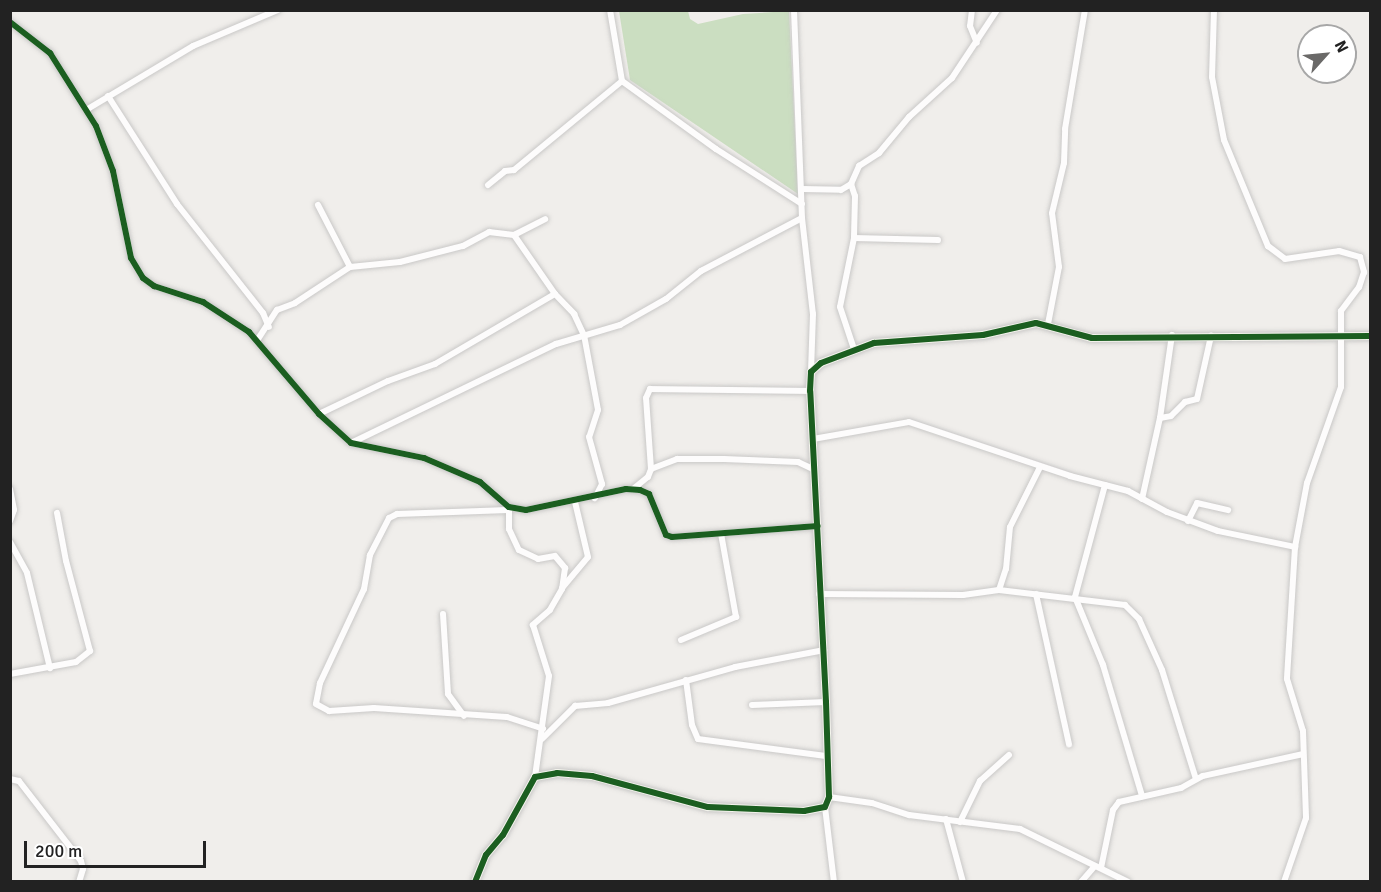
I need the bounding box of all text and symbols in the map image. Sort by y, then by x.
north arrow [1297,24,1357,84]
text: N [1330,37,1353,56]
scale bar [27,829,208,867]
text: 200 m [35,840,82,862]

